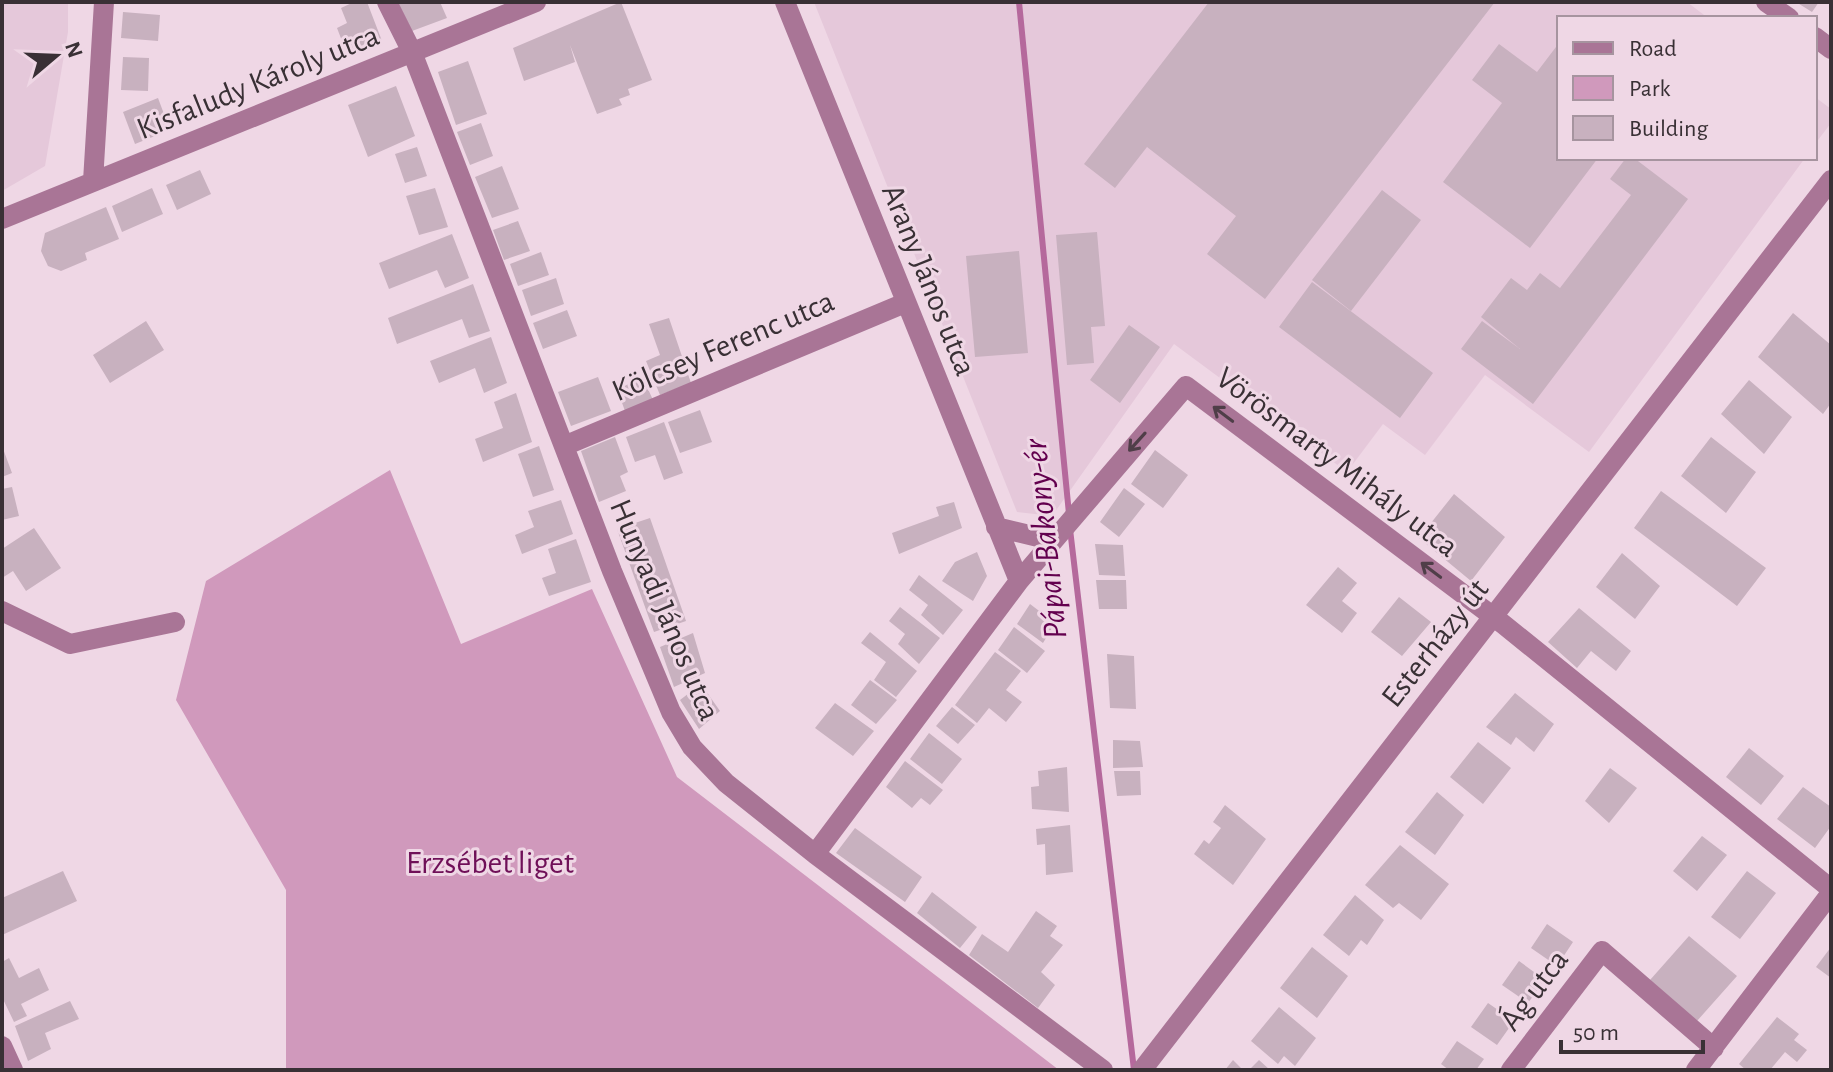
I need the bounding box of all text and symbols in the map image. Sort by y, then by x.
north arrow [16,16,96,96]
legend [1557,16,1817,160]
street label: Kisfaludy Károly utca [132,19,384,145]
text: Road [1629,37,1677,61]
text: N [61,39,87,61]
text: Park [1629,77,1670,101]
text: Building [1629,117,1708,141]
street label: Arany János utca [876,180,982,380]
street label: Kölcsey Ferenc utca [607,285,839,407]
street label: Vörösmarty Mihály utca [1210,361,1464,563]
one-way arrow [1213,405,1234,422]
one-way arrow [1128,431,1146,451]
water label: Pápai-Bakony-ér [1018,436,1073,641]
street label: Hunyadi János utca [604,495,726,725]
one-way arrow [1421,561,1442,578]
street label: Esterházy út [1376,573,1494,713]
park label: Erzsébet liget [406,847,574,879]
street label: Ág utca [1491,942,1575,1036]
scale bar [1561,1004,1703,1054]
text: 50 m [1573,1021,1619,1045]

